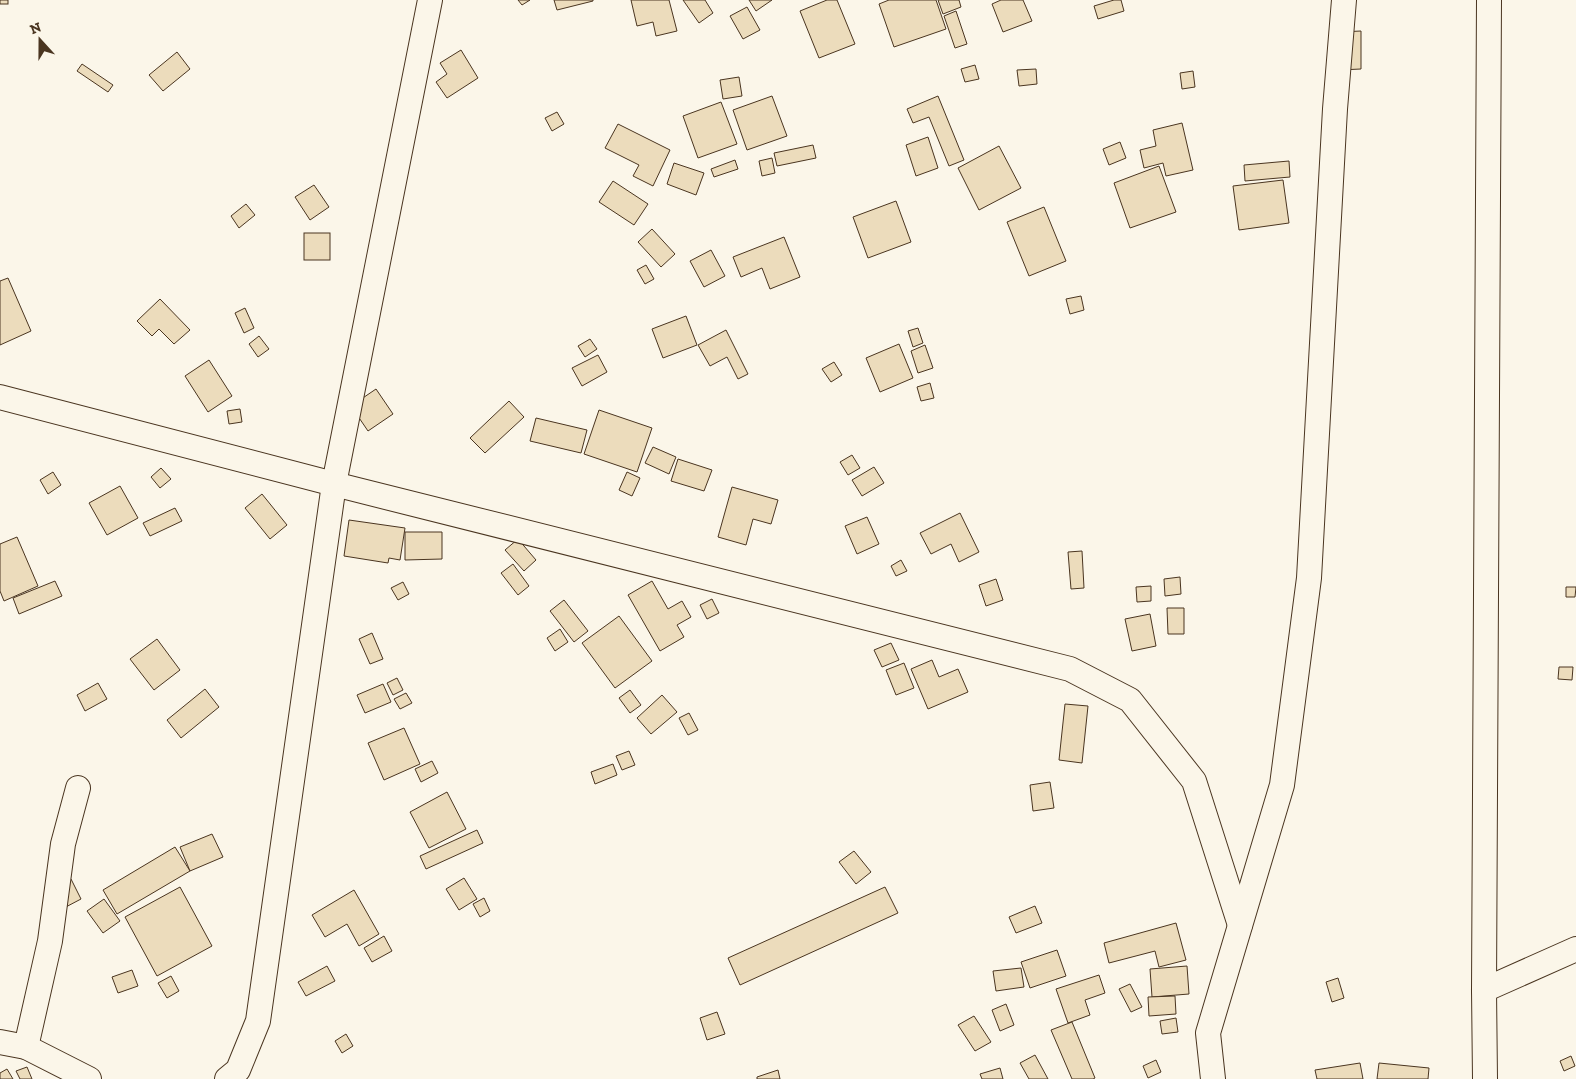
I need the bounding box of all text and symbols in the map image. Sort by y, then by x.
north arrow [15,15,65,65]
text: N [28,18,44,38]

